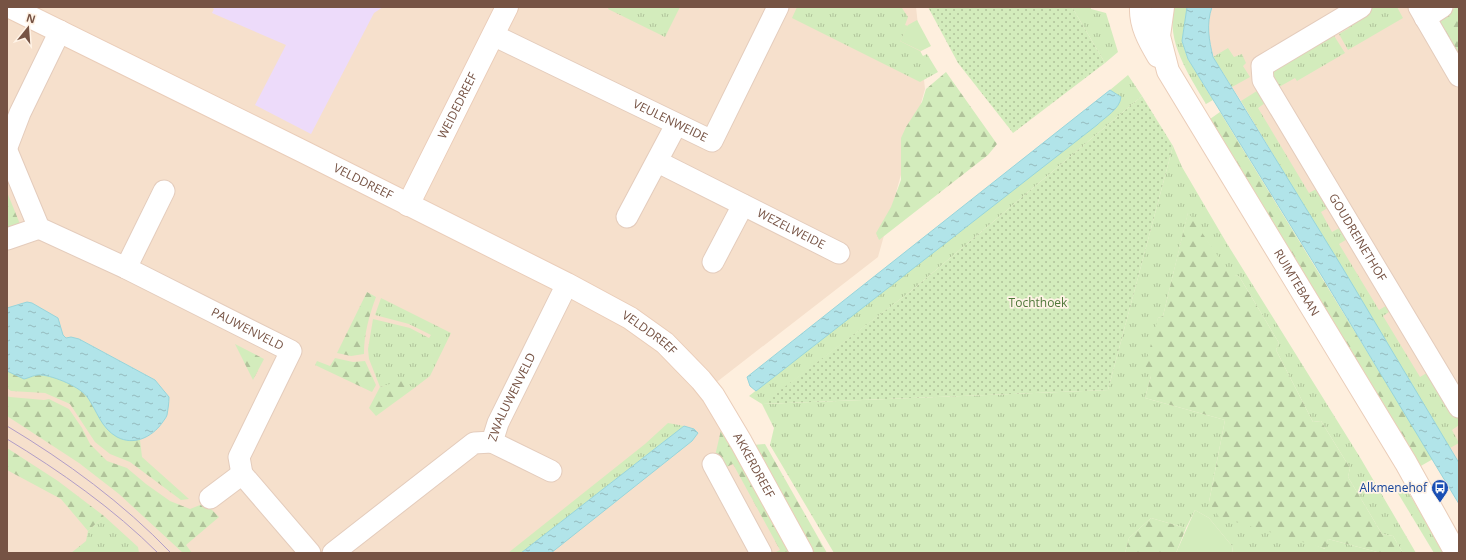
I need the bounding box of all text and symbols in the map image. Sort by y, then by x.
north arrow [8,8,48,48]
text: N [25,9,38,26]
street label: WEIDEDREEF [433,69,481,142]
street label: VEULENWEIDE [630,95,711,146]
street label: VELDDREEF [331,159,396,203]
street label: GOUDREINETHOF [1325,190,1391,284]
street label: WEZELWEIDE [754,204,828,253]
street label: RUIMTEBAAN [1270,246,1324,319]
park label: Tochthoek [1009,294,1068,311]
street label: PAUWENVELD [208,303,287,354]
street label: VELDDREEF [619,306,681,358]
street label: ZWALUWENVELD [484,350,540,443]
street label: AKKERDREEF [729,429,779,501]
bus stop icon: Alkmenehof [1430,478,1450,503]
place label: Alkmenehof [1360,479,1428,496]

